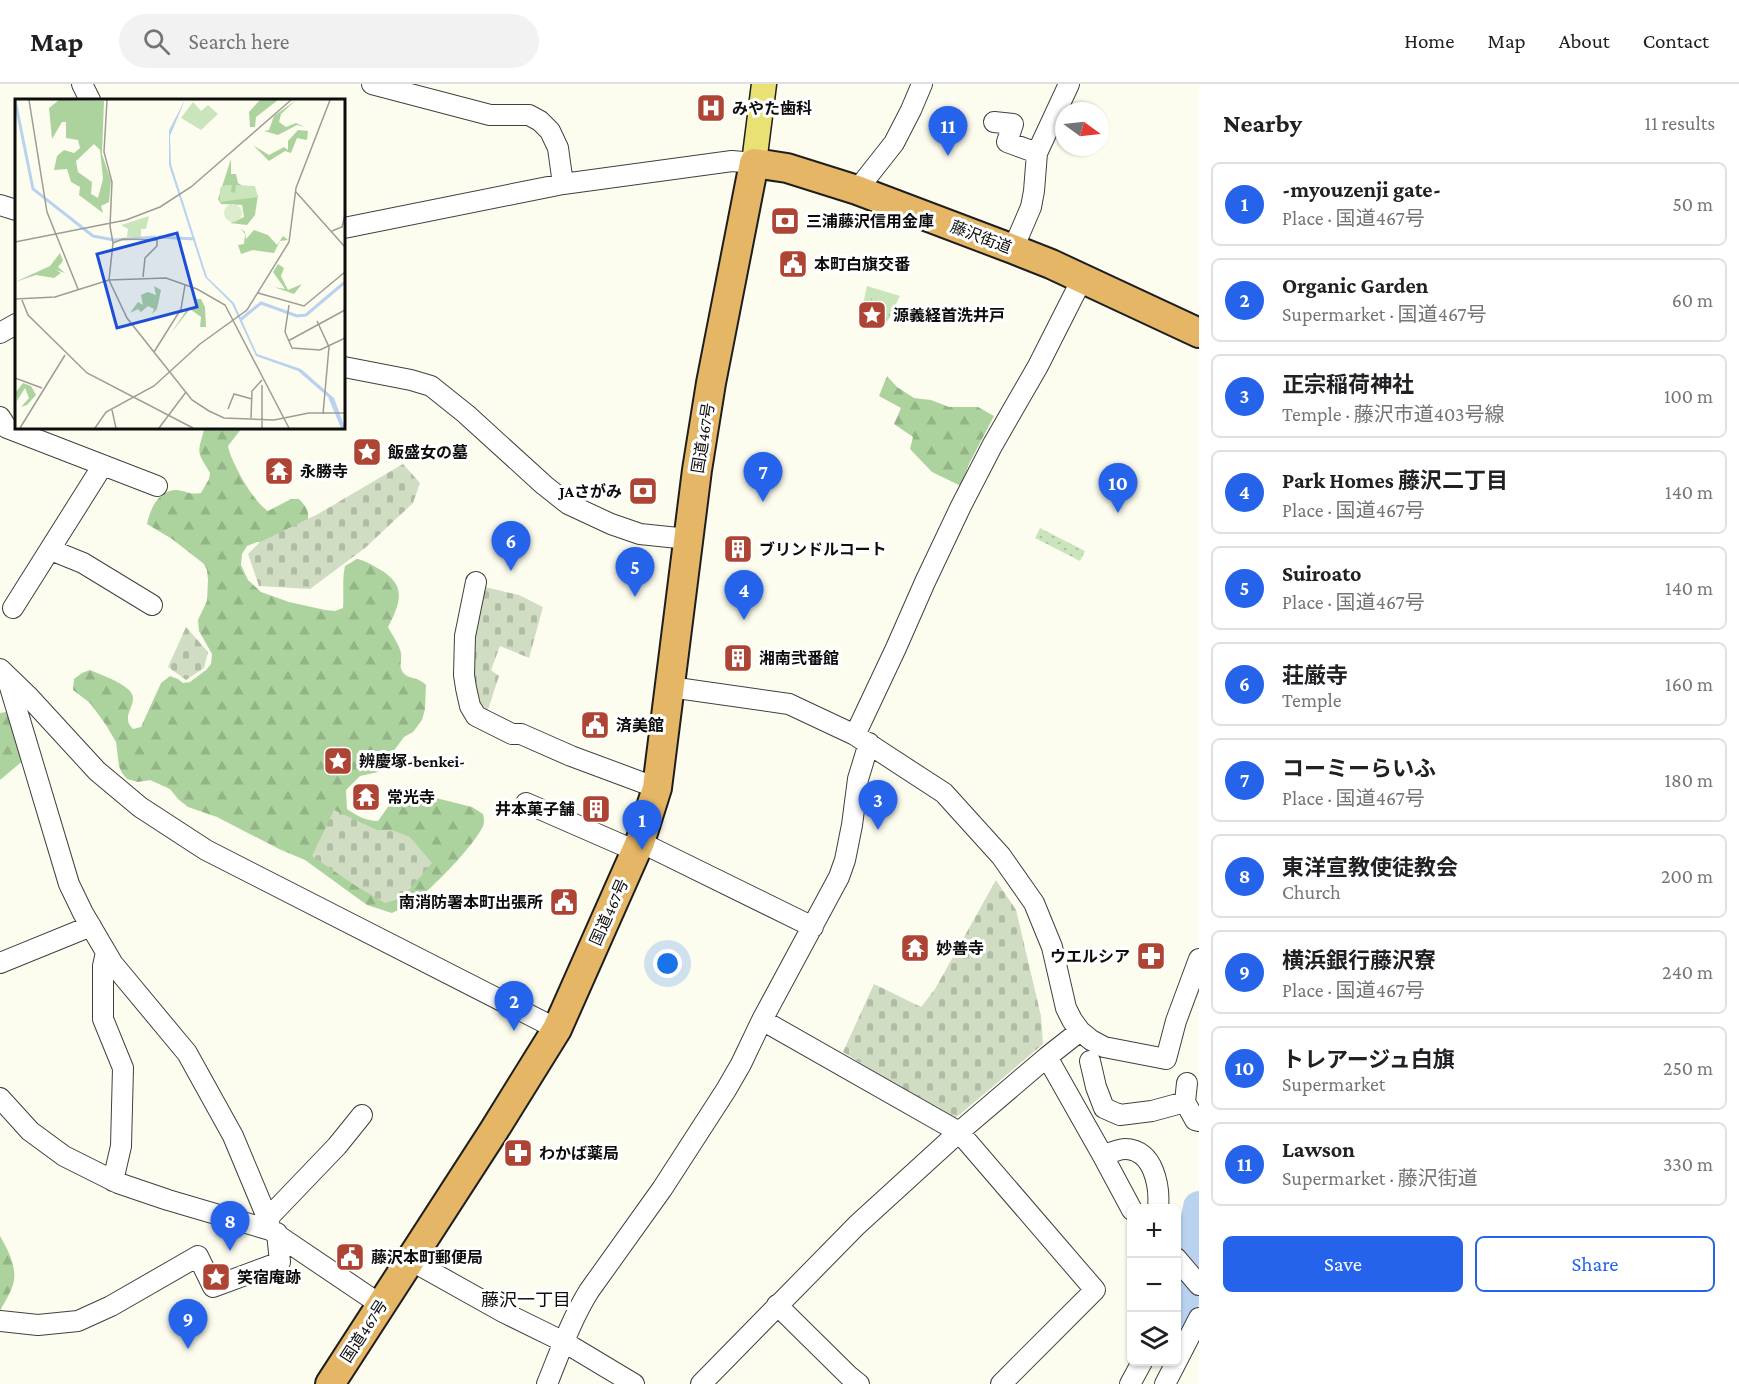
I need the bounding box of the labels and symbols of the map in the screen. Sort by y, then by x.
hospital icon: みやた歯科 [695,92,727,124]
inset map [15,99,345,429]
place label: みやた歯科 [732,100,812,117]
north arrow [1055,102,1109,156]
pin: 11 [928,106,968,156]
bank icon: 三浦藤沢信用金庫 [769,205,801,237]
place label: 三浦藤沢信用金庫 [806,212,934,230]
street label: 藤沢街道 [948,218,1014,256]
public building icon: 本町白旗交番 [777,248,809,280]
place label: 本町白旗交番 [814,256,910,273]
place icon: 源義経首洗井戸 [856,299,888,331]
place label: 源義経首洗井戸 [893,306,1005,324]
street label: 国道467号 [689,402,717,474]
place icon: 飯盛女の墓 [351,436,383,468]
place label: 飯盛女の墓 [387,443,468,461]
pin: 7 [744,452,783,502]
temple icon: 永勝寺 [263,455,295,487]
place label: 永勝寺 [300,463,348,480]
pin: 10 [1098,464,1138,513]
bank icon: JAさがみ [627,475,659,507]
place label: JAさがみ [557,483,622,500]
pin: 6 [492,522,530,571]
building icon: ブリンドルコート [722,533,754,565]
place label: ブリンドルコート [759,541,887,558]
pin: 5 [616,548,654,597]
pin: 4 [724,570,764,620]
building icon: 湘南弐番館 [722,642,754,674]
place label: 湘南弐番館 [759,650,839,667]
public building icon: 済美館 [579,709,611,741]
place label: 済美館 [616,717,664,734]
place icon: 辨慶塚-benkei- [322,745,354,777]
place label: 辨慶塚-benkei- [359,752,465,770]
pin: 3 [858,780,898,830]
temple icon: 常光寺 [350,781,382,813]
place label: 常光寺 [387,789,435,806]
building icon: 井本菓子舗 [580,793,612,825]
place label: 井本菓子舗 [495,800,575,818]
pin: 1 [622,800,662,850]
street label: 国道467号 [587,876,631,948]
public building icon: 南消防署本町出張所 [548,886,580,918]
place label: 南消防署本町出張所 [399,894,543,911]
temple icon: 妙善寺 [899,932,931,964]
place label: 妙善寺 [936,940,984,957]
pharmacy icon: ウエルシア [1135,940,1167,972]
place label: ウエルシア [1050,948,1130,965]
your location [653,949,682,978]
pin: 2 [494,982,534,1031]
pharmacy icon: わかば薬局 [502,1137,534,1169]
place label: わかば薬局 [539,1145,619,1162]
pin: 8 [210,1202,250,1251]
public building icon: 藤沢本町郵便局 [334,1241,366,1273]
place label: 藤沢本町郵便局 [371,1249,483,1266]
place icon: 笑宿庵跡 [200,1261,232,1293]
place label: 笑宿庵跡 [237,1269,301,1286]
district label: 藤沢一丁目 [481,1290,571,1310]
street label: 国道467号 [338,1297,390,1365]
pin: 9 [168,1300,207,1349]

